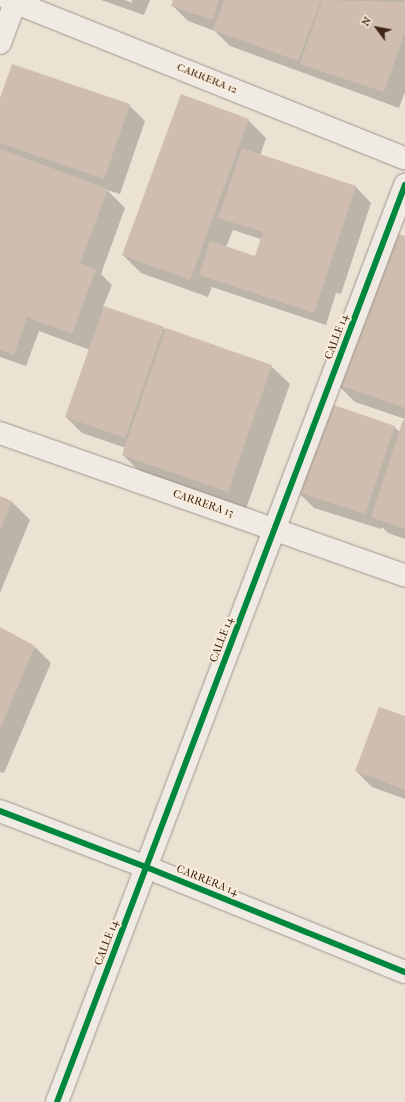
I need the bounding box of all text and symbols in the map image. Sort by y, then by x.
north arrow [357,8,397,48]
text: N [359,14,374,28]
street label: CARRERA 12 [175,61,239,97]
street label: CALLE 14 [322,313,352,361]
street label: CARRERA 13 [171,487,235,521]
street label: CALLE 14 [207,616,237,664]
street label: CARRERA 14 [174,863,240,899]
street label: CALLE 14 [92,919,122,967]

